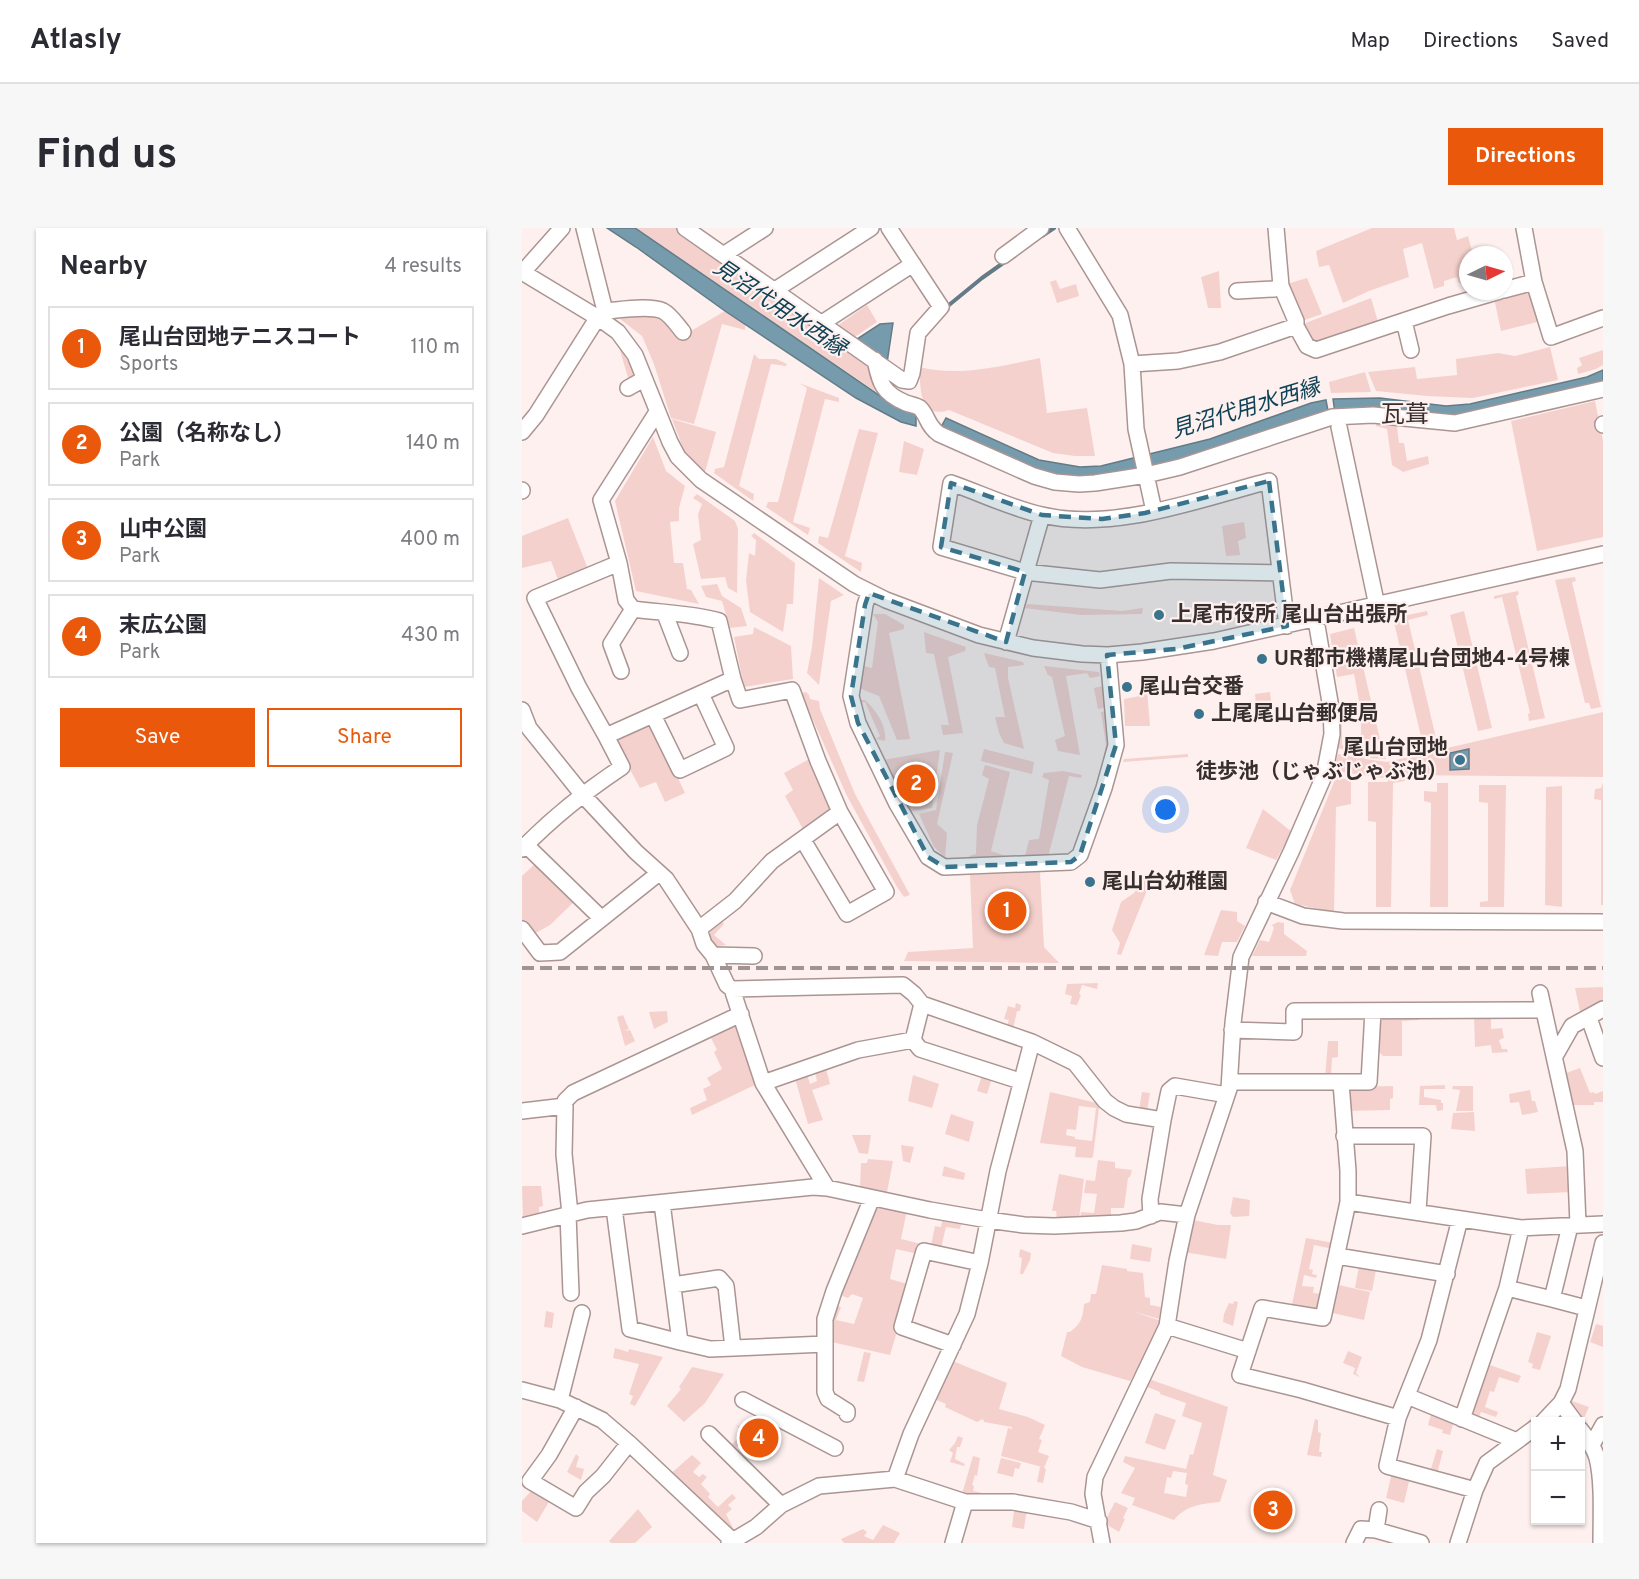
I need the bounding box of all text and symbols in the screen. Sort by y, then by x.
text: Atlasly [30,23,122,59]
text: Map [1350,28,1390,55]
text: Directions [1423,28,1518,55]
text: Saved [1551,28,1609,55]
button: Directions [1448,128,1603,185]
text: Find us [36,130,177,183]
north arrow [1459,246,1513,300]
text: Nearby [60,251,148,284]
text: 4 results [385,254,462,280]
water label: 見沼代用水西縁 [708,255,853,365]
text: 尾山台団地テニスコート [119,325,361,352]
text: 1 [78,335,86,361]
text: 110 m [411,335,460,361]
text: Sports [119,352,179,378]
water label: 見沼代用水西縁 [1168,374,1326,445]
district label: 瓦葺 [1381,401,1429,431]
text: 公園（名称なし） [119,421,295,448]
text: 2 [75,431,88,457]
text: 140 m [406,431,460,457]
text: Park [119,448,160,474]
text: 山中公園 [119,517,207,544]
text: 3 [76,527,88,553]
text: 400 m [400,527,460,553]
text: Park [119,544,160,570]
place label: 上尾市役所 尾山台出張所 [1171,602,1407,629]
marker: 上尾市役所 尾山台出張所 [1152,608,1166,622]
text: 末広公園 [119,613,207,640]
text: 4 [75,623,88,649]
text: 430 m [401,623,460,649]
text: Park [119,640,160,666]
place label: UR都市機構尾山台団地4-4号棟 [1274,646,1570,673]
marker: UR都市機構尾山台団地4-4号棟 [1255,652,1269,666]
place label: 尾山台交番 [1139,674,1244,701]
marker: 尾山台交番 [1120,680,1134,694]
place label: 上尾尾山台郵便局 [1211,701,1379,728]
marker: 上尾尾山台郵便局 [1192,707,1206,721]
button: Save [60,708,255,767]
button: Share [267,708,462,767]
place label: 尾山台団地 徒歩池（じゃぶじゃぶ池） [1196,735,1448,786]
marker: 尾山台団地 徒歩池（じゃぶじゃぶ池） [1453,753,1467,767]
pin: 2 [896,762,936,806]
your location [1151,795,1180,824]
place label: 尾山台幼稚園 [1102,869,1228,896]
marker: 尾山台幼稚園 [1083,875,1097,889]
pin: 1 [988,888,1026,934]
pin: 4 [740,1416,778,1460]
map controls [1531,1417,1585,1525]
button: + [1531,1417,1585,1471]
button: − [1531,1471,1585,1525]
pin: 3 [1254,1488,1293,1532]

